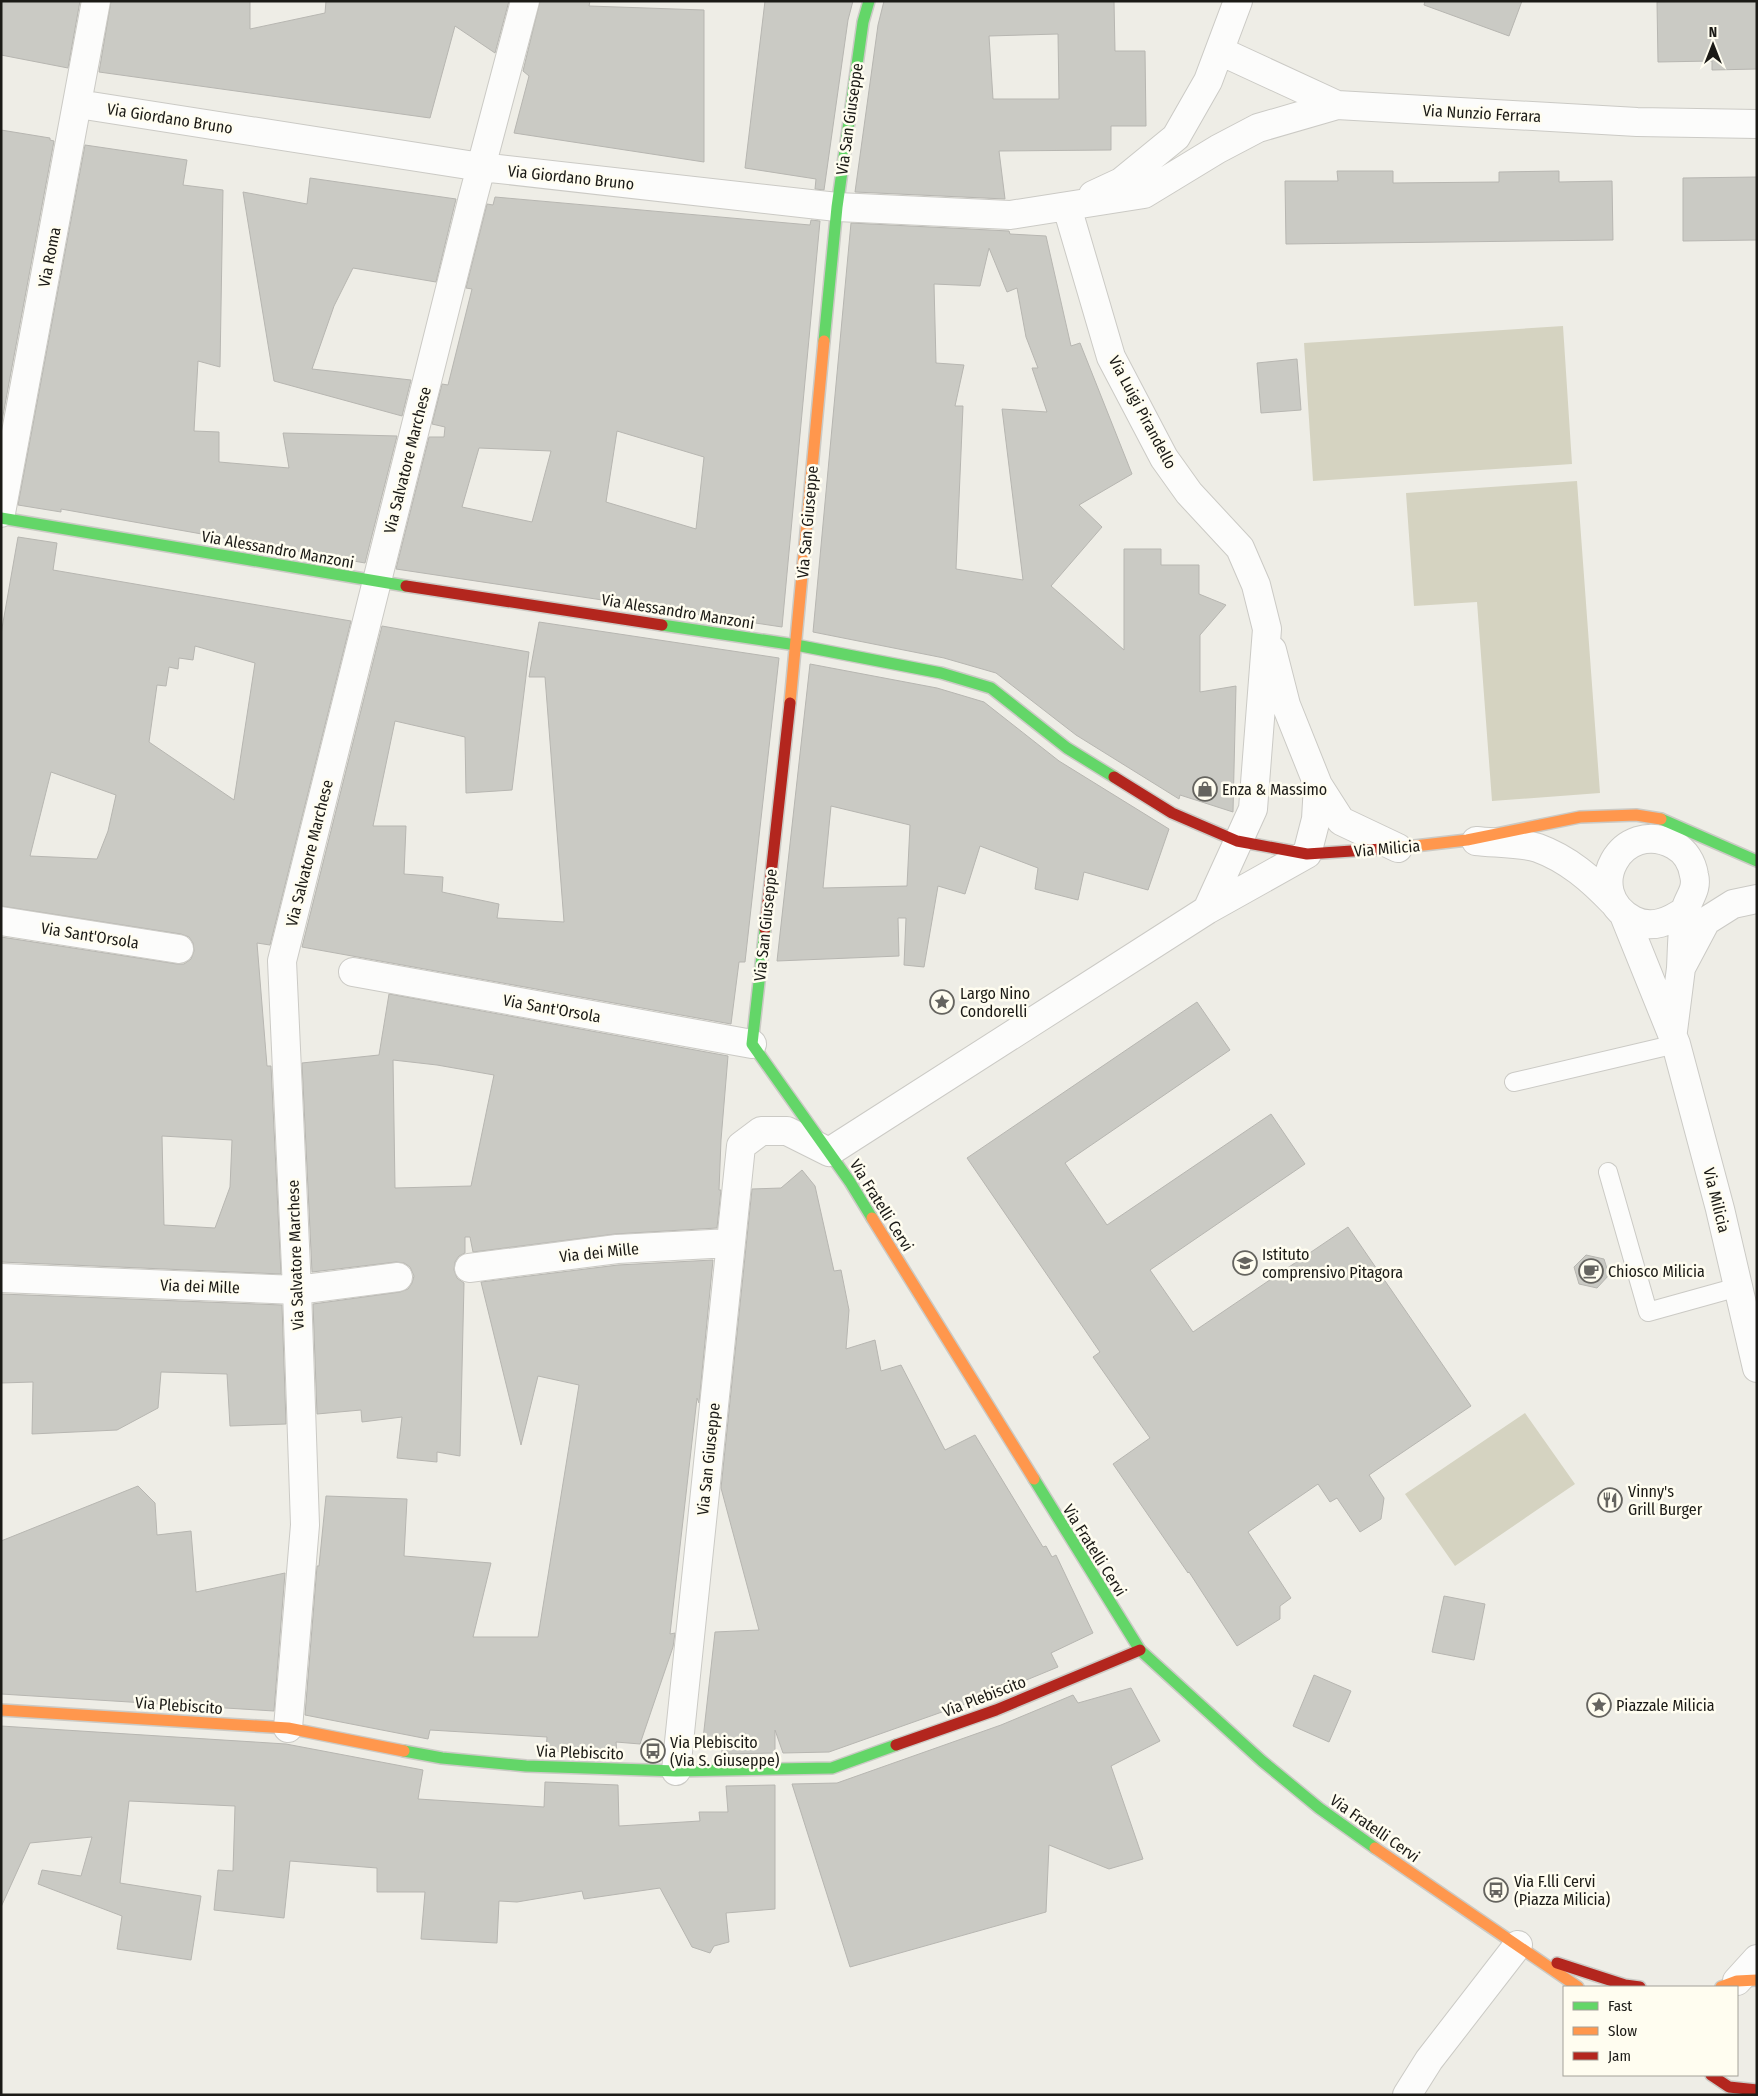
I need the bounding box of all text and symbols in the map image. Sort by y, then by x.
north arrow [1688,20,1738,70]
text: N [1709,24,1717,41]
street label: Via San Giuseppe [832,62,867,176]
street label: Via Giordano Bruno [106,99,234,138]
street label: Via Nunzio Ferrara [1422,101,1542,126]
street label: Via Giordano Bruno [507,161,635,194]
street label: Via Roma [34,225,65,289]
street label: Via Luigi Pirandello [1105,352,1180,472]
street label: Via Salvatore Marchese [380,385,435,536]
street label: Via San Giuseppe [793,465,822,579]
street label: Via Alessandro Manzoni [200,527,356,572]
street label: Via Alessandro Manzoni [600,590,756,633]
shop icon: Enza & Massimo [1192,776,1218,802]
street label: Via Salvatore Marchese [282,778,337,929]
place label: Enza & Massimo [1222,780,1327,799]
street label: Via Milicia [1353,836,1421,861]
street label: Via San Giuseppe [750,868,781,982]
street label: Via Sant'Orsola [40,918,140,953]
place label: Largo Nino Condorelli [960,984,1030,1021]
place icon: Largo Nino Condorelli [929,989,955,1015]
street label: Via Sant'Orsola [502,991,602,1026]
street label: Via Fratelli Cervi [846,1156,917,1255]
street label: Via Milicia [1699,1166,1734,1235]
street label: Via Salvatore Marchese [283,1179,308,1331]
street label: Via dei Mille [558,1239,640,1266]
place label: Istituto comprensivo Pitagora [1262,1245,1403,1282]
school or university icon: Istituto comprensivo Pitagora [1232,1250,1258,1276]
cafe icon: Chiosco Milicia [1578,1258,1604,1284]
place label: Chiosco Milicia [1608,1262,1705,1281]
street label: Via dei Mille [160,1276,240,1297]
street label: Via San Giuseppe [693,1402,724,1516]
place label: Vinny's Grill Burger [1628,1482,1703,1519]
restaurant icon: Vinny's Grill Burger [1597,1487,1623,1513]
street label: Via Fratelli Cervi [1059,1501,1130,1600]
street label: Via Plebiscito [940,1672,1029,1721]
place icon: Piazzale Milicia [1586,1692,1612,1718]
street label: Via Plebiscito [135,1693,223,1718]
place label: Piazzale Milicia [1616,1696,1715,1715]
place label: Via Plebiscito (Via S. Giuseppe) [670,1733,780,1770]
bus stop icon: Via Plebiscito (Via S. Giuseppe) [640,1738,666,1764]
street label: Via Plebiscito [536,1741,624,1764]
street label: Via Fratelli Cervi [1326,1791,1423,1866]
place label: Via F.lli Cervi (Piazza Milicia) [1514,1872,1610,1909]
bus stop icon: Via F.lli Cervi (Piazza Milicia) [1483,1877,1509,1903]
legend [1563,1986,1738,2076]
text: Fast [1608,1997,1632,2015]
text: Slow [1608,2022,1637,2040]
text: Jam [1608,2047,1631,2065]

